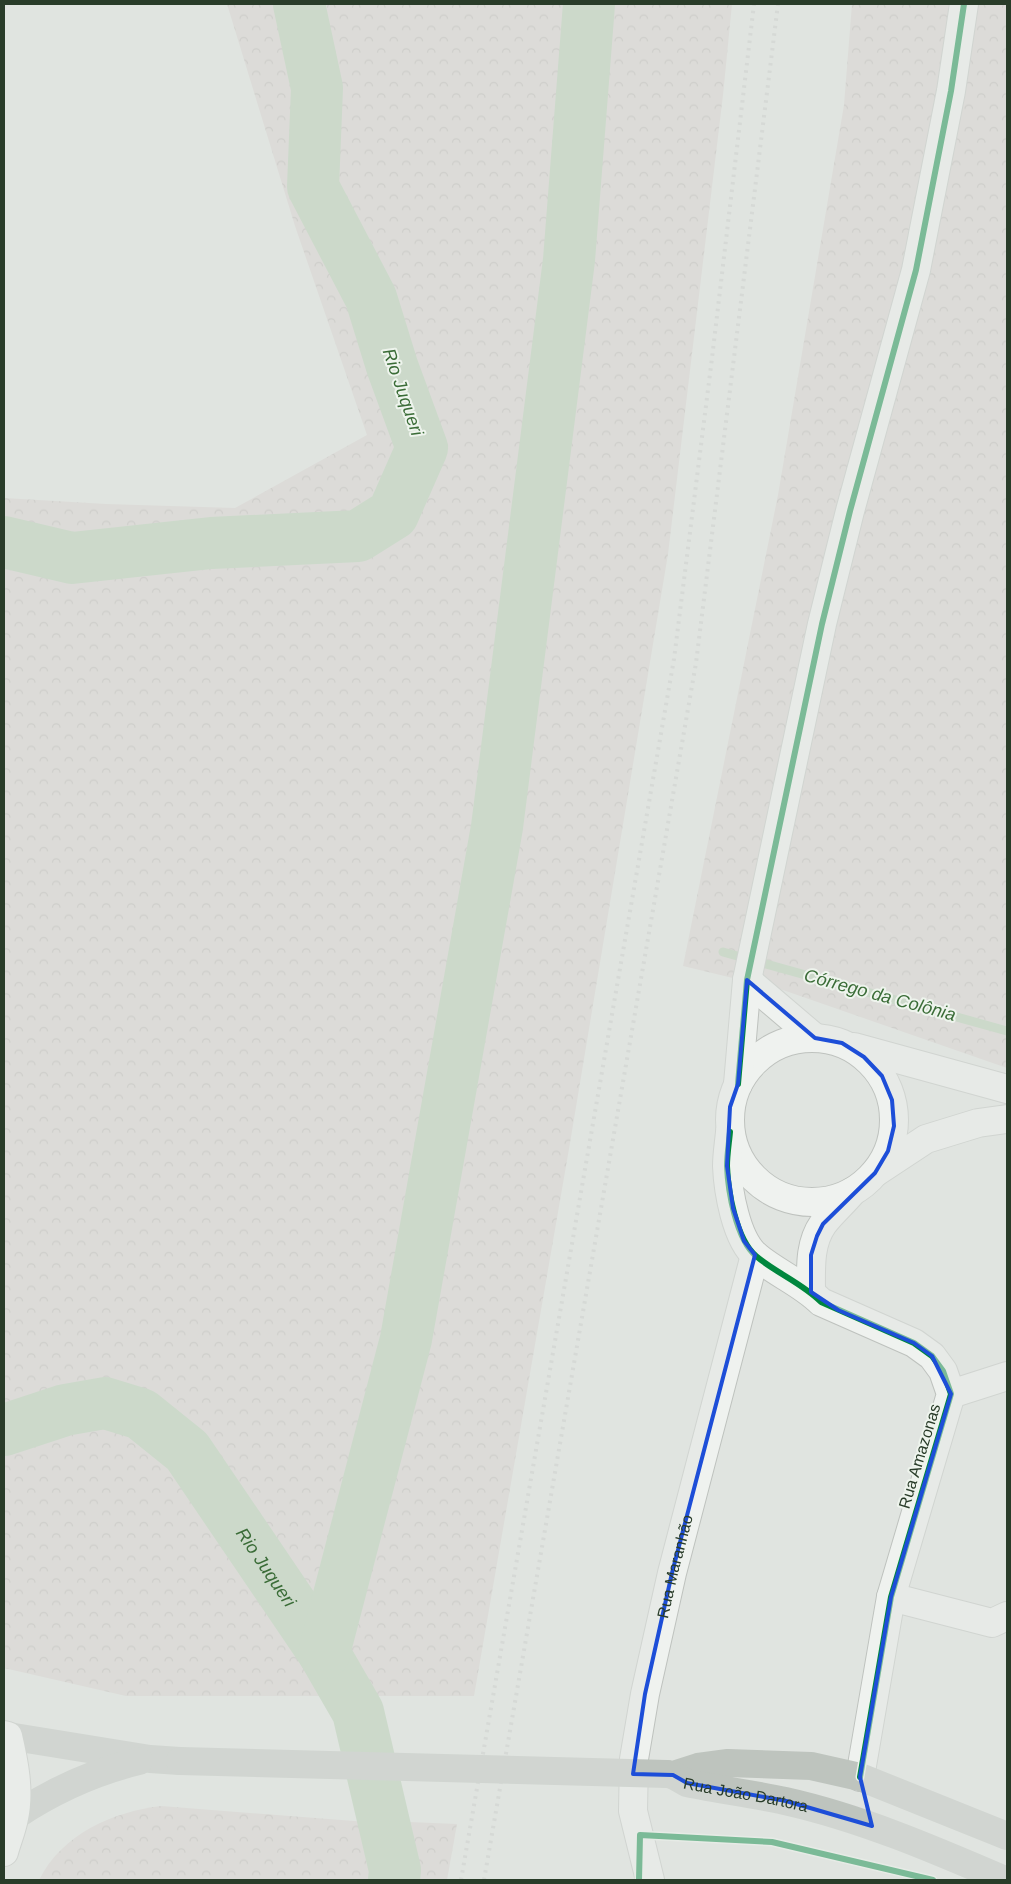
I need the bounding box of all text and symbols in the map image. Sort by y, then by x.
water label: Rio Juqueri [379,346,428,439]
water label: Córrego da Colônia [802,965,958,1025]
street label: Rua Amazonas [895,1402,943,1511]
street label: Rua Maranhão [654,1513,696,1620]
water label: Rio Juqueri [232,1524,300,1611]
street label: Rua João Dartora [682,1775,810,1815]

